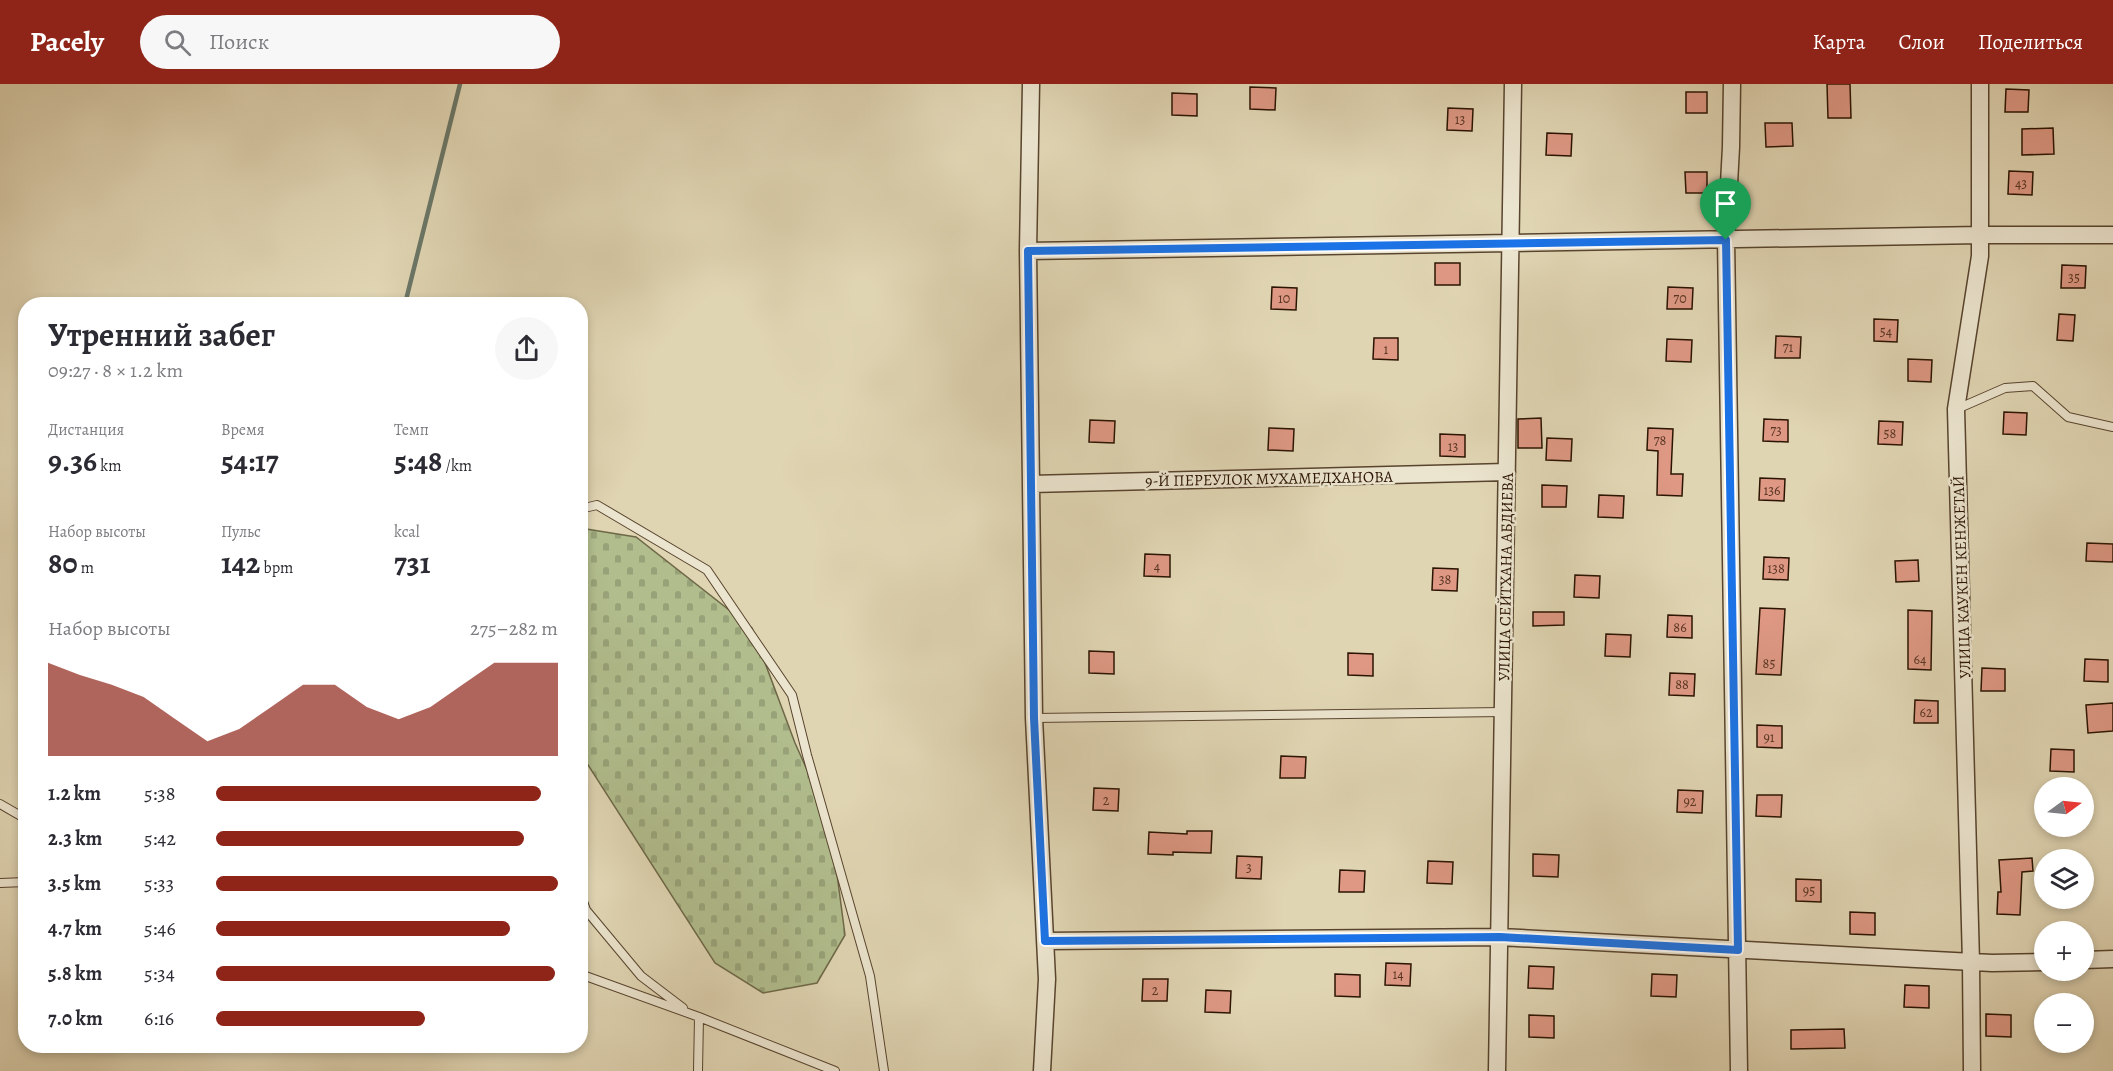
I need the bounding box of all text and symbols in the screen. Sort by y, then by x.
search box [140,15,560,69]
text: Pacely [30,23,104,61]
icon: search [161,26,194,59]
text: Поиск [209,27,269,57]
text: Карта [1812,28,1865,56]
text: Слои [1898,28,1945,56]
text: Поделиться [1978,28,2083,56]
house number: 13 [1455,110,1465,129]
house number: 43 [2015,174,2027,193]
pin [1700,178,1751,240]
icon: arrive [1709,187,1742,220]
house number: 35 [2068,268,2080,287]
house number: 10 [1278,289,1290,308]
house number: 70 [1673,289,1687,308]
text: Утренний забег [48,312,275,357]
button: share [495,317,558,380]
house number: 54 [1880,322,1892,341]
house number: 71 [1783,338,1794,357]
house number: 1 [1384,340,1389,359]
text: 09:27 · 8 × 1.2 km [48,357,183,384]
text: Дистанция [48,419,124,441]
text: Время [221,419,265,441]
text: Темп [394,419,429,441]
house number: 73 [1770,421,1782,440]
house number: 58 [1884,424,1897,443]
house number: 78 [1654,431,1667,450]
house number: 13 [1448,437,1458,456]
text: 9.36 [48,441,97,481]
text: 54:17 [221,441,279,481]
text: 5:48 [394,441,442,481]
text: km [97,455,122,477]
text: /km [442,455,472,477]
street label: 9-Й ПЕРЕУЛОК МУХАМЕДХАНОВА [1145,466,1394,492]
street label: УЛИЦА СЕЙТХАНА АБДИЕВА [1493,472,1519,681]
street label: УЛИЦА КАУКЕН КЕНЖЕТАЙ [1947,475,1977,679]
house number: 136 [1763,481,1781,500]
text: Набор высоты [48,521,146,543]
text: Пульс [221,521,261,543]
text: kcal [394,521,420,543]
text: 80 [48,543,78,583]
text: 142 [221,543,260,583]
text: 731 [394,543,430,583]
text: m [78,557,94,579]
text: bpm [260,557,293,579]
house number: 4 [1154,557,1160,576]
house number: 138 [1767,559,1785,578]
house number: 38 [1439,570,1452,589]
text: Набор высоты [48,615,171,642]
text: 275–282 m [470,615,558,642]
house number: 86 [1673,618,1687,637]
house number: 64 [1914,650,1926,669]
house number: 85 [1763,654,1775,673]
house number: 88 [1675,675,1689,694]
house number: 62 [1919,703,1933,722]
house number: 91 [1763,728,1775,747]
north arrow [2034,777,2094,837]
map controls [2034,777,2094,1053]
text: 1.2 km [48,780,101,807]
text: 5:38 [144,780,175,807]
house number: 2 [1103,791,1110,810]
house number: 92 [1683,792,1697,811]
text: 2.3 km [48,825,102,852]
text: 5:42 [144,825,176,852]
button: layers [2034,849,2094,909]
house number: 3 [1246,858,1252,877]
text: 3.5 km [48,870,101,897]
text: 5:33 [144,870,174,897]
house number: 95 [1803,881,1815,900]
text: 4.7 km [48,915,102,942]
text: 5:46 [144,915,176,942]
button: + [2034,921,2094,981]
text: 5.8 km [48,960,102,987]
text: 5:34 [144,960,175,987]
house number: 14 [1392,965,1404,984]
house number: 2 [1152,981,1159,1000]
button: − [2034,993,2094,1053]
text: 7.0 km [48,1005,103,1032]
text: 6:16 [144,1005,174,1032]

